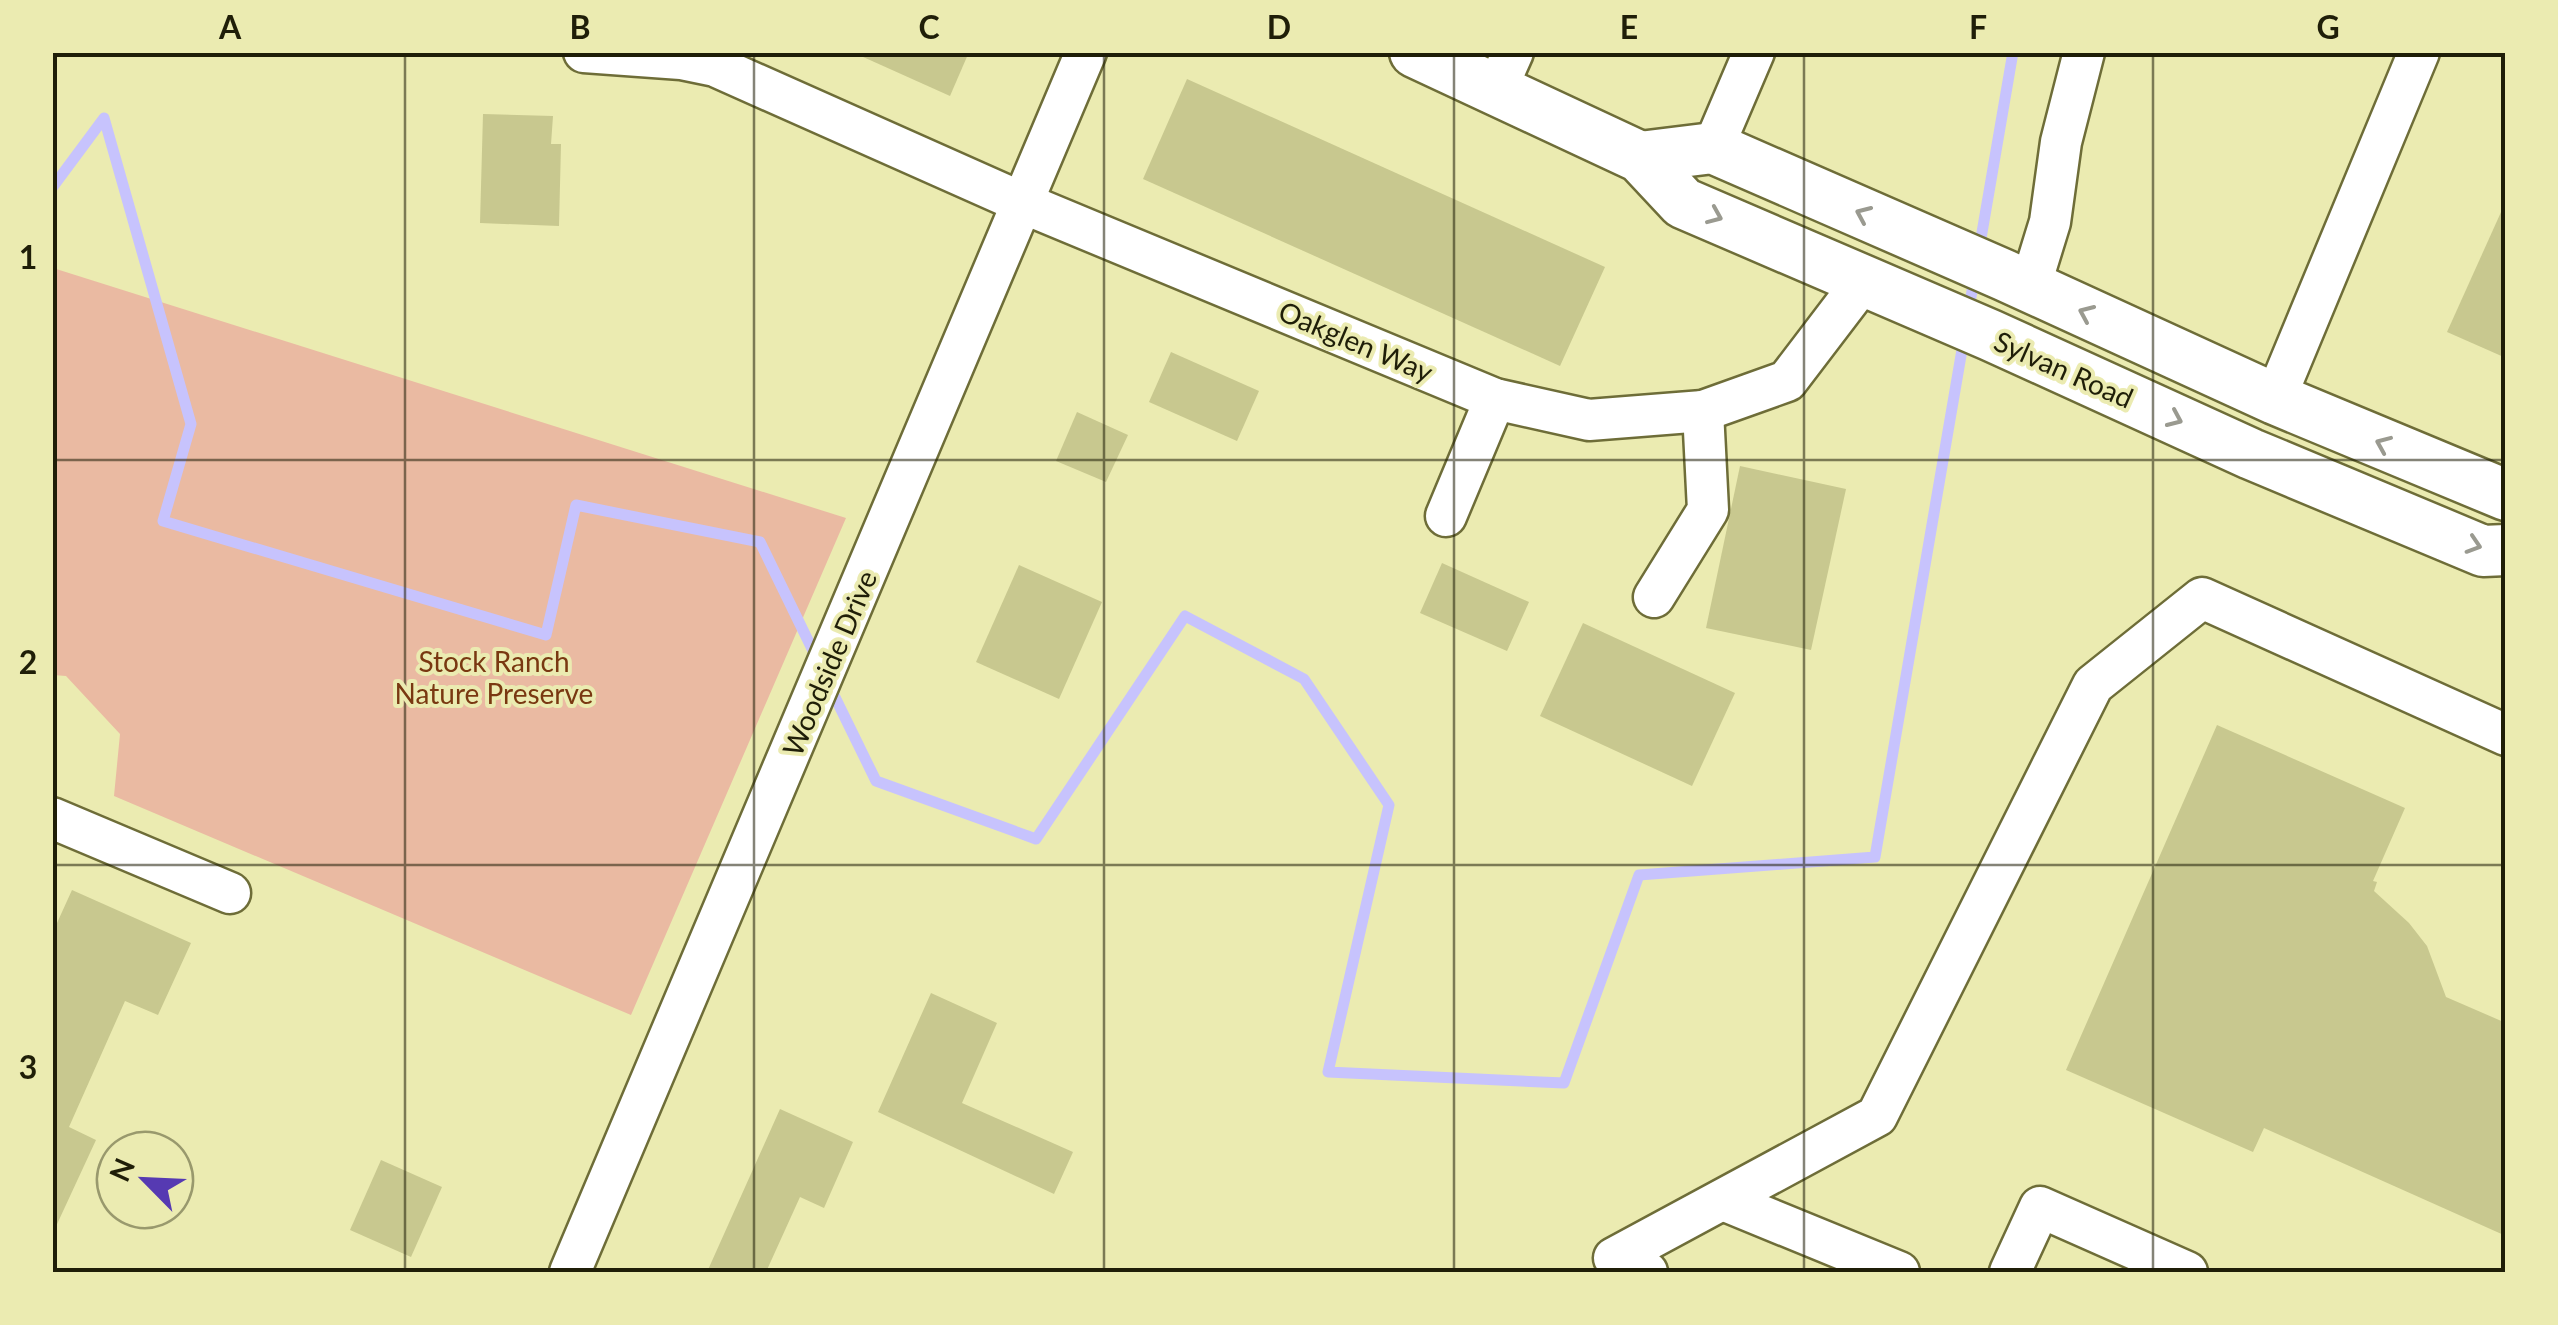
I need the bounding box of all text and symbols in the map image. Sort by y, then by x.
text: A [218,7,242,46]
text: B [569,7,591,46]
text: C [918,7,940,46]
text: D [1267,7,1291,46]
text: E [1620,7,1638,46]
text: F [1969,7,1987,46]
text: G [2316,7,2340,46]
one-way arrow [1705,204,1723,224]
one-way arrow [1855,206,1873,226]
text: 1 [19,237,37,276]
street label: Oakglen Way [1274,293,1439,389]
one-way arrow [2078,305,2096,325]
street label: Sylvan Road [1989,323,2139,415]
one-way arrow [2165,407,2183,427]
one-way arrow [2375,436,2393,456]
one-way arrow [2464,533,2481,554]
street label: Woodside Drive [775,565,883,761]
text: 2 [19,642,37,681]
park label: Stock Ranch Nature Preserve [395,644,593,710]
text: 3 [19,1047,37,1086]
north arrow [95,1130,195,1230]
text: N [101,1153,141,1186]

